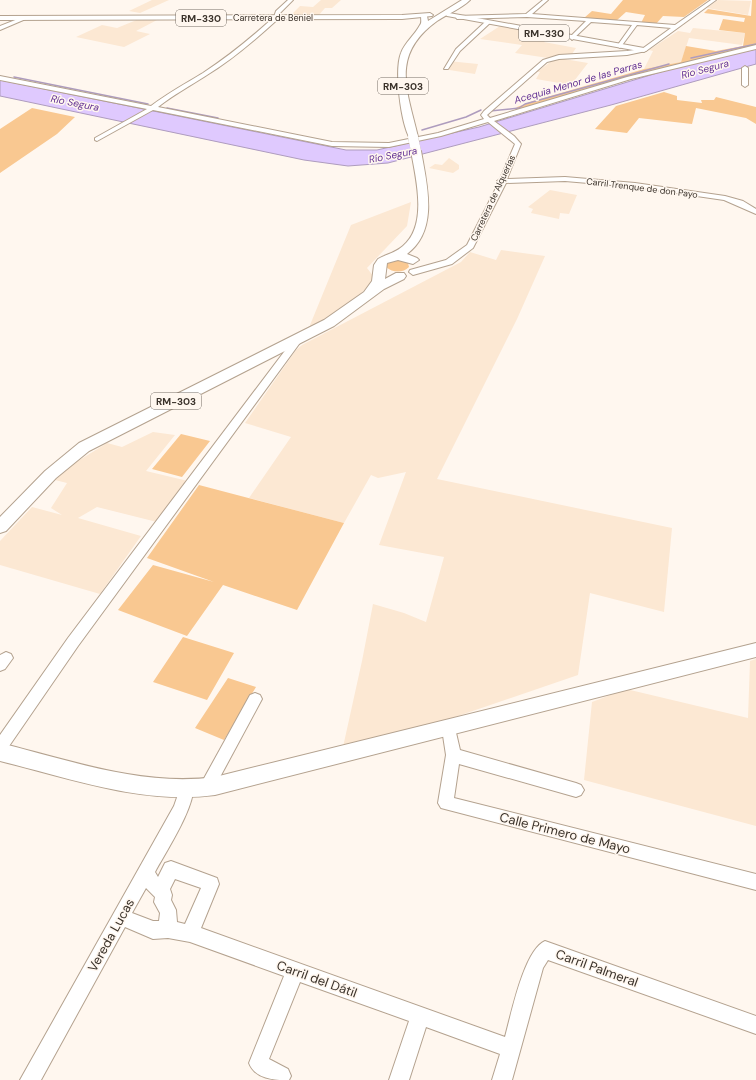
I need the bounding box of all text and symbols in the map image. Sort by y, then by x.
road number: RM-330 [176,10,226,26]
street label: Carretera de Beniel [233,12,313,24]
road number: RM-330 [519,25,569,41]
water label: Río Segura [680,56,731,82]
water label: Acequia Menor de las Parras [511,57,644,107]
road number: RM-303 [378,78,428,94]
water label: Río Segura [50,92,101,114]
water label: Río Segura [368,144,419,166]
street label: Carretera de Alquerías [468,153,518,243]
street label: Carril Trenque de don Payo [586,175,698,201]
road number: RM-303 [151,393,201,409]
street label: Calle Primero de Mayo [498,809,633,858]
street label: Vereda Lucas [84,895,138,975]
street label: Carril Palmeral [553,945,641,991]
street label: Carril del Dátil [274,957,360,1001]

